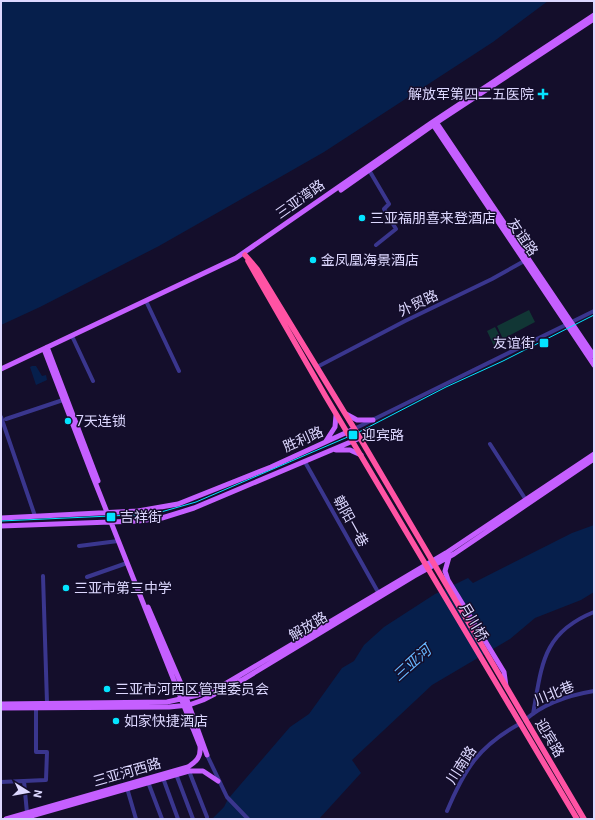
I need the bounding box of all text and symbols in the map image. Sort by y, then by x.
place label: 解放军第四二五医院 [408,86,534,102]
marker: 解放军第四二五医院 [537,88,549,100]
street label: 三亚湾路 [272,176,328,222]
place label: 三亚福朋喜来登酒店 [370,210,496,226]
marker: 三亚福朋喜来登酒店 [357,213,367,223]
street label: 友谊路 [505,215,541,259]
place label: 金凤凰海景酒店 [321,252,419,268]
marker: 金凤凰海景酒店 [308,255,318,265]
street label: 外贸路 [396,287,440,319]
place label: 友谊街 [493,335,535,351]
marker: 友谊街 [538,337,550,349]
place label: 7天连锁 [76,413,126,429]
marker: 7天连锁 [63,416,73,426]
street label: 胜利路 [281,423,325,455]
place label: 迎宾路 [362,427,404,443]
marker: 迎宾路 [347,429,359,441]
street label: 朝阳一巷 [330,493,372,549]
place label: 吉祥街 [120,509,162,525]
marker: 吉祥街 [105,511,117,523]
place label: 三亚市第三中学 [74,580,172,596]
marker: 三亚市第三中学 [61,583,71,593]
street label: 月川桥 [456,600,492,644]
street label: 解放路 [286,608,330,644]
water label: 三亚河 [389,639,437,685]
street label: 川北巷 [532,678,576,708]
place label: 三亚市河西区管理委员会 [115,681,269,697]
marker: 三亚市河西区管理委员会 [102,684,112,694]
place label: 如家快捷酒店 [124,713,208,729]
marker: 如家快捷酒店 [111,716,121,726]
street label: 迎宾路 [532,716,568,760]
street label: 川南路 [443,743,479,787]
street label: 三亚河西路 [91,755,163,789]
north arrow [8,772,48,812]
text: N [30,789,44,799]

